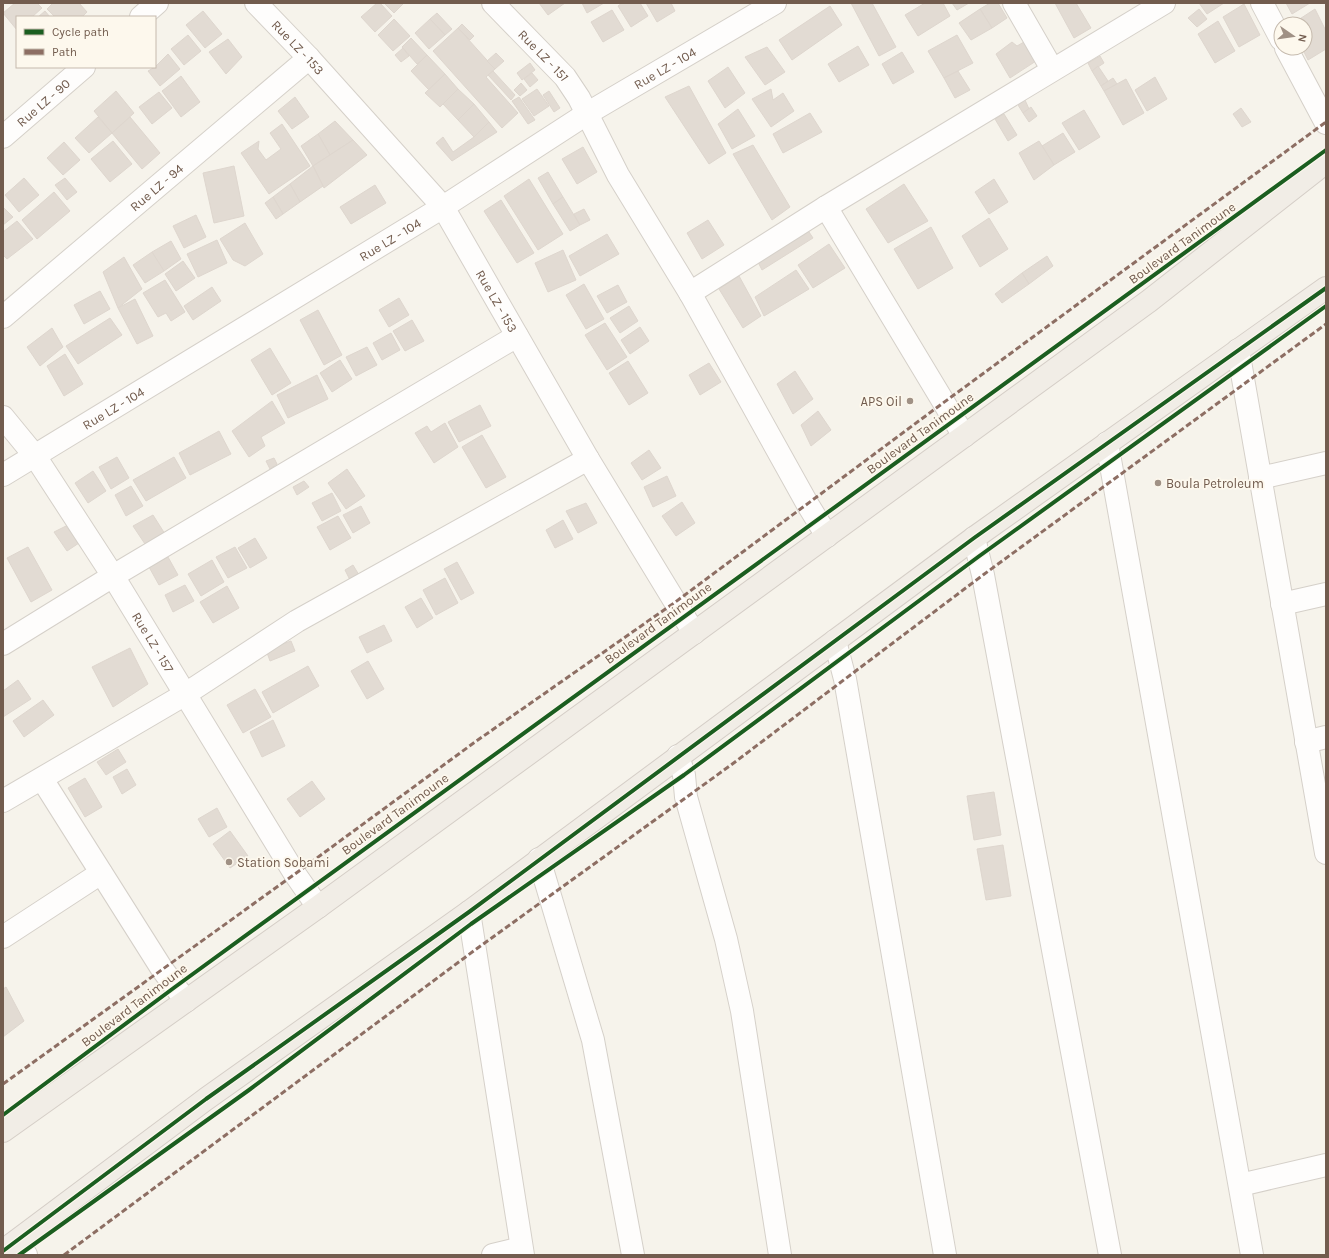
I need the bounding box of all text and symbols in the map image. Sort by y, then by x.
legend [16,16,156,68]
north arrow [1273,16,1313,56]
street label: Rue LZ - 153 [269,17,328,77]
text: Cycle path [52,25,109,39]
street label: Rue LZ - 151 [515,26,573,83]
text: N [1295,33,1309,43]
street label: Rue LZ - 104 [631,44,698,92]
text: Path [52,45,77,59]
street label: Rue LZ - 90 [13,75,73,129]
street label: Rue LZ - 94 [127,160,186,214]
street label: Boulevard Tanimoune [1126,199,1239,287]
street label: Rue LZ - 104 [356,215,423,264]
street label: Rue LZ - 153 [473,267,521,335]
street label: Rue LZ - 104 [80,383,147,432]
street label: Boulevard Tanimoune [864,389,977,477]
place label: APS Oil [860,394,902,409]
marker: APS Oil [905,396,915,406]
place label: Boula Petroleum [1166,476,1264,491]
marker: Boula Petroleum [1153,478,1163,488]
street label: Boulevard Tanimoune [602,579,715,667]
street label: Rue LZ - 157 [129,609,177,675]
street label: Boulevard Tanimoune [339,770,452,858]
place label: Station Sobami [237,855,330,870]
marker: Station Sobami [224,857,234,867]
street label: Boulevard Tanimoune [78,960,190,1050]

